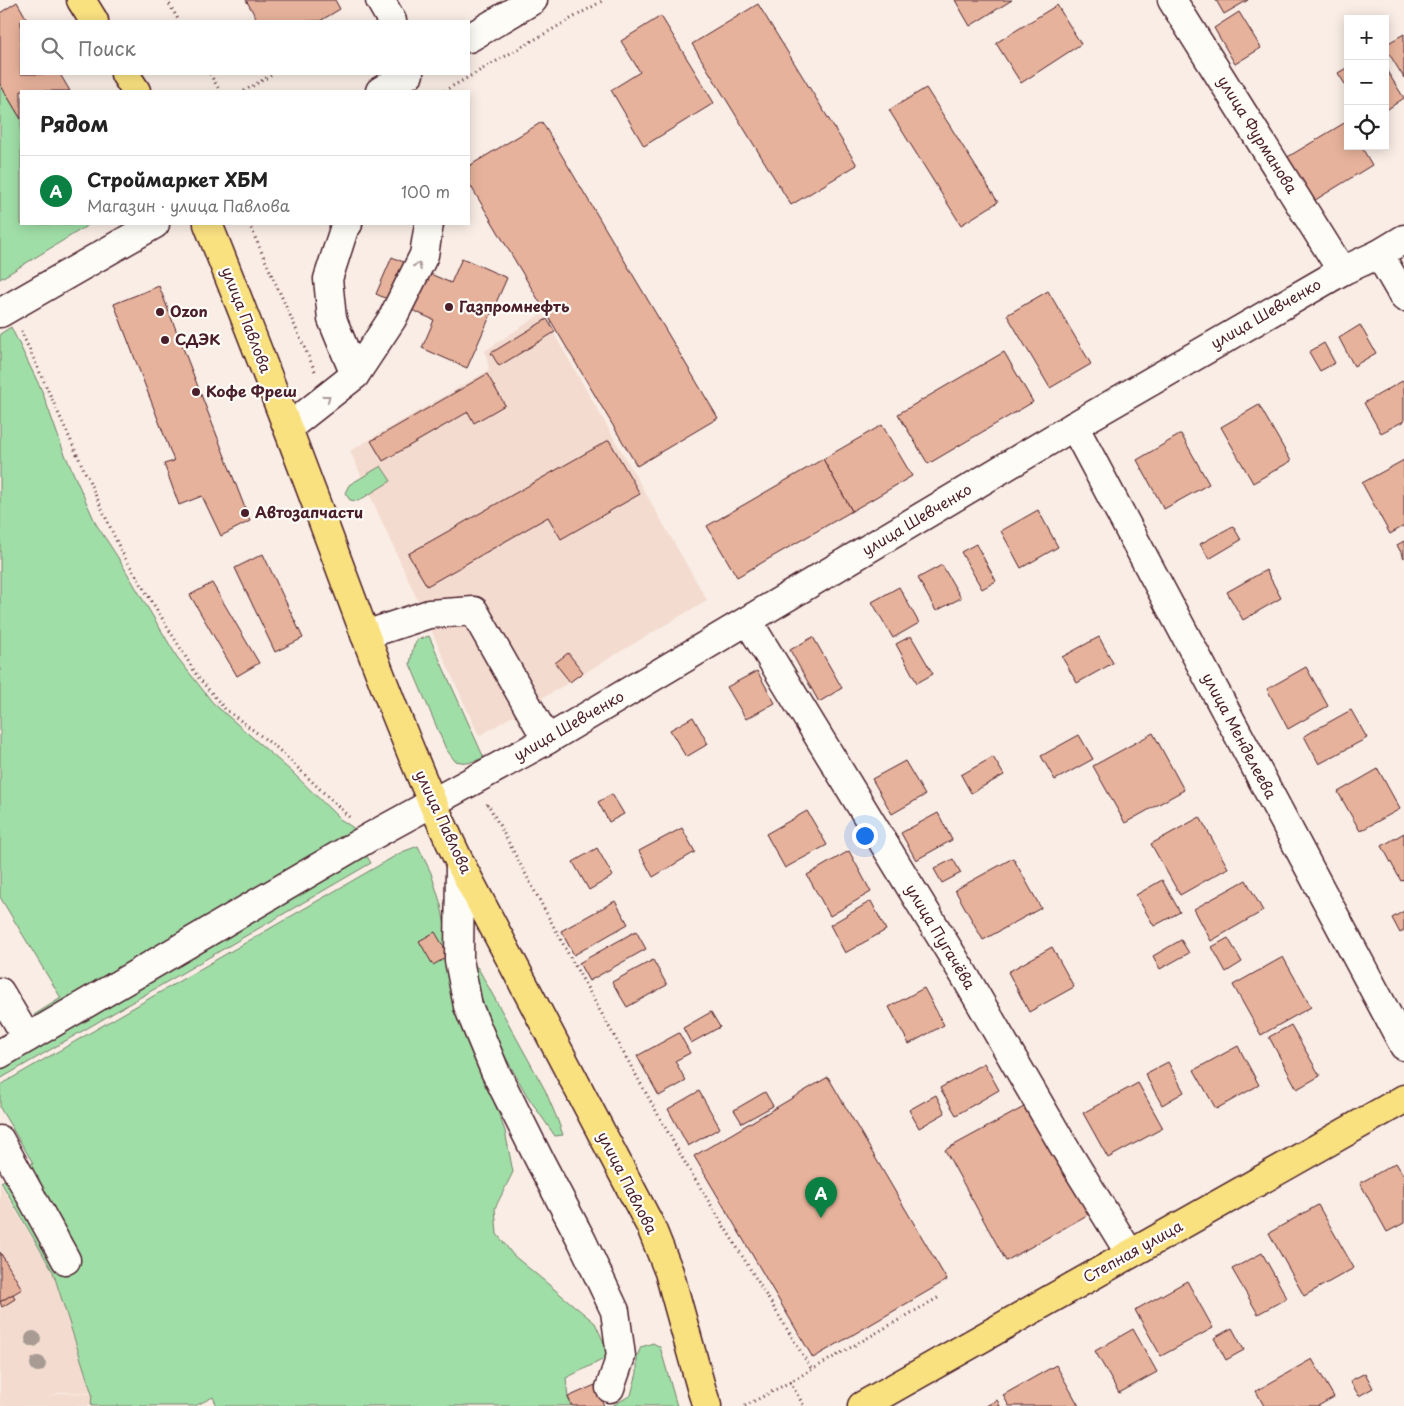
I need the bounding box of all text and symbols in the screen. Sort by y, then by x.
map controls [1344,15,1389,150]
button: + [1344,15,1389,60]
search box [20,20,470,75]
icon: search [38,34,66,62]
text: Поиск [78,34,136,62]
button: − [1344,60,1389,105]
street label: улица Фурманова [1213,71,1304,198]
button: locate [1344,105,1389,150]
text: Рядом [40,107,108,139]
text: Строймаркет ХБМ [87,165,268,193]
text: A [50,179,62,203]
text: 100 m [401,179,450,203]
text: Магазин · улица Павлова [87,193,290,217]
one-way arrow [412,262,422,271]
street label: улица Павлова [217,263,278,377]
street label: улица Шевченко [1206,272,1325,354]
place label: Газпромнефть [459,294,570,317]
place label: Ozon [170,299,208,322]
marker: Газпромнефть [443,301,455,313]
marker: Ozon [154,306,166,318]
place label: СДЭК [175,327,220,350]
marker: СДЭК [159,334,171,346]
place label: Кофе Фреш [206,379,297,402]
marker: Кофе Фреш [190,386,202,398]
one-way arrow [321,394,330,403]
street label: улица Шевченко [857,477,975,561]
place label: Автозапчасти [255,500,363,523]
marker: Автозапчасти [239,507,251,519]
street label: улица Менделеева [1197,668,1284,803]
street label: улица Шевченко [509,684,628,766]
street label: улица Павлова [410,766,479,878]
your location [852,823,878,849]
street label: улица Пугачёва [901,879,982,994]
street label: улица Павлова [593,1127,664,1238]
pin: A [805,1177,837,1218]
street label: Степная улица [1078,1213,1187,1288]

